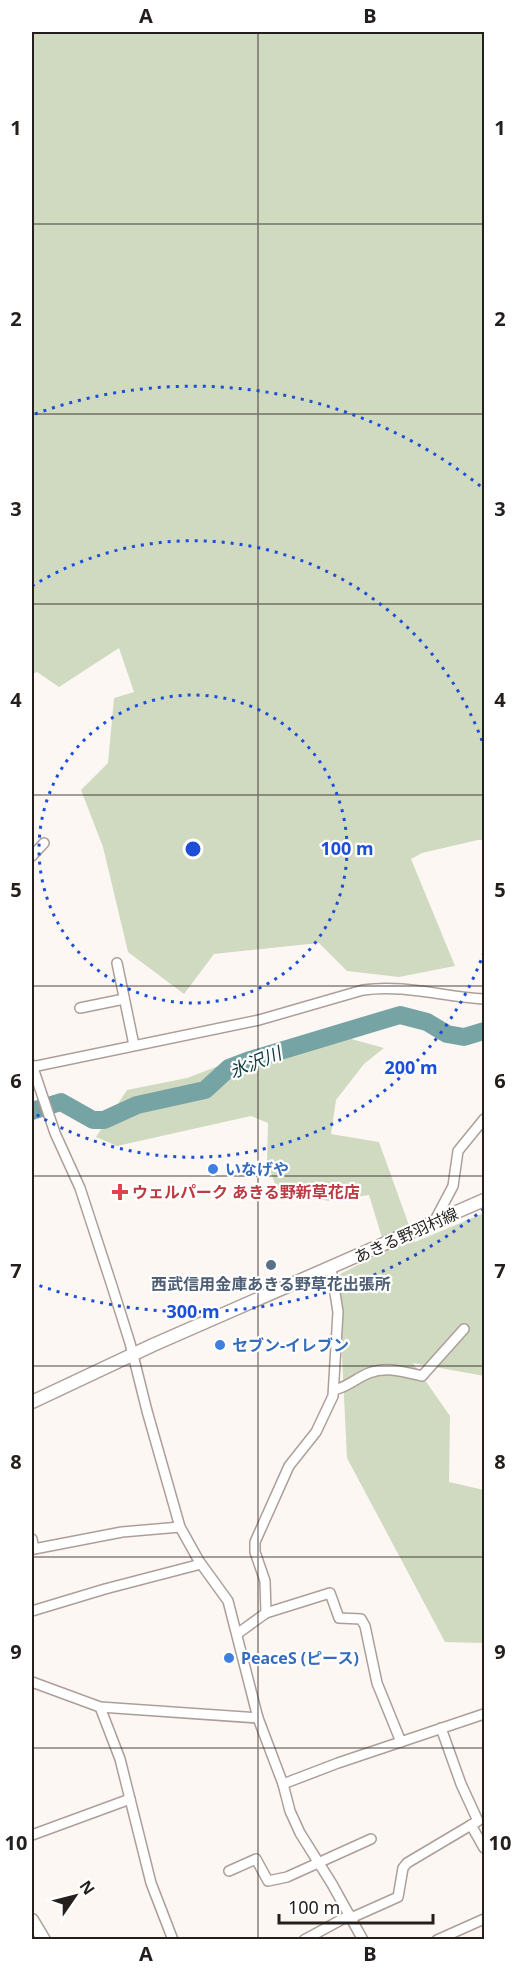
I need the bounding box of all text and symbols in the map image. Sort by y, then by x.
text: A [139,2,153,29]
text: B [363,2,377,29]
text: 1 [10,114,22,141]
text: 1 [494,114,506,141]
text: 2 [10,305,22,332]
text: 2 [494,305,506,332]
text: 3 [10,495,22,522]
text: 3 [494,495,506,522]
text: 4 [10,686,22,713]
text: 4 [494,686,506,713]
text: 100 m [320,836,374,860]
centre of rings [183,839,203,859]
text: 5 [10,876,22,903]
text: 5 [494,876,506,903]
water label: 氷沢川 [225,1040,286,1083]
text: 200 m [384,1055,438,1079]
text: 6 [10,1067,22,1094]
text: 6 [494,1067,506,1094]
place label: いなげや [225,1158,289,1180]
marker: いなげや [206,1162,220,1176]
place label: ウェルパーク あきる野新草花店 [132,1181,360,1203]
marker: ウェルパーク あきる野新草花店 [113,1185,127,1199]
street label: あきる野羽村線 [351,1202,461,1268]
text: 7 [10,1257,22,1284]
text: 7 [494,1257,506,1284]
marker: 西武信用金庫あきる野草花出張所 [264,1258,278,1272]
place label: 西武信用金庫あきる野草花出張所 [151,1273,391,1295]
text: 300 m [166,1299,220,1323]
place label: セブン-イレブン [232,1334,349,1356]
marker: セブン-イレブン [213,1338,227,1352]
text: 8 [10,1448,22,1475]
text: 8 [494,1448,506,1475]
text: 9 [10,1638,22,1665]
text: 9 [494,1638,506,1665]
place label: PeaceS (ピース) [241,1647,359,1669]
marker: PeaceS (ピース) [222,1651,236,1665]
text: 10 [5,1829,27,1856]
text: 10 [489,1829,511,1856]
north arrow [45,1866,105,1926]
text: N [75,1876,100,1899]
scale bar [279,1887,434,1925]
text: 100 m [288,1895,340,1919]
text: A [139,1940,153,1967]
text: B [363,1940,377,1967]

